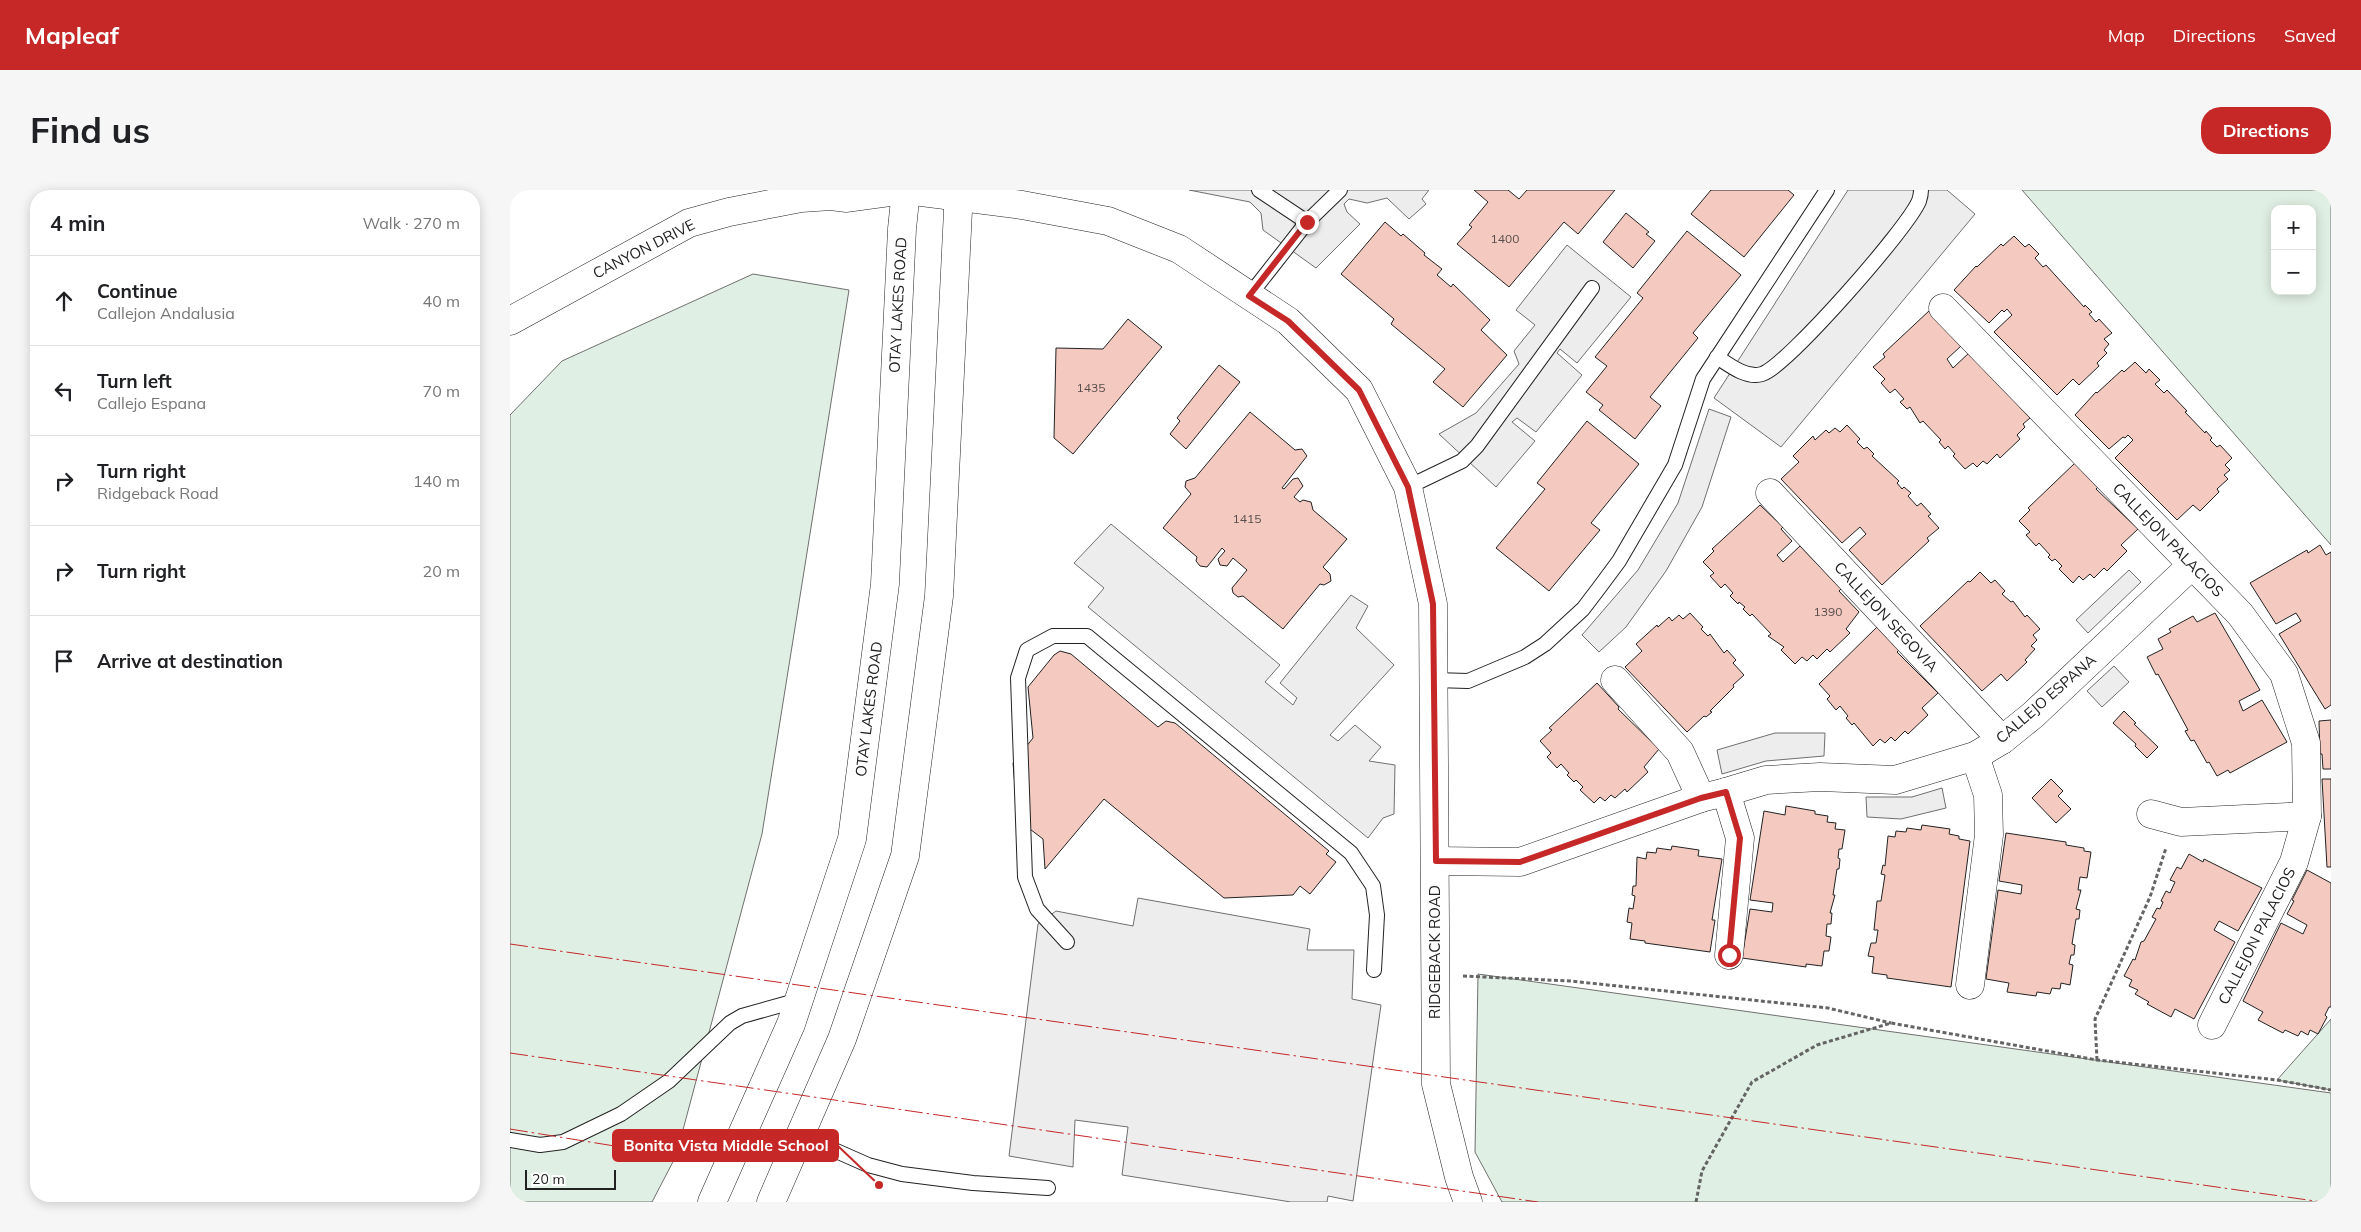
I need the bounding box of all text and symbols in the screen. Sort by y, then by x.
text: Mapleaf [25,20,119,50]
text: Map [2108,24,2145,47]
text: Directions [2173,24,2256,47]
text: Saved [2284,24,2336,47]
button: Directions [2201,107,2331,154]
text: Find us [30,108,150,152]
map controls [2271,205,2316,295]
button: + [2271,205,2316,250]
text: 4 min [50,210,105,236]
route end [1296,211,1319,234]
text: Walk · 270 m [362,213,460,233]
street label: CANYON DRIVE [590,215,698,282]
house number: 1400 [1491,231,1519,246]
street label: OTAY LAKES ROAD [884,236,911,373]
button: − [2271,250,2316,295]
text: Continue [97,279,177,303]
icon: ahead [50,287,78,315]
text: 40 m [423,291,460,311]
text: Callejon Andalusia [97,303,235,323]
text: Turn left [97,369,172,393]
icon: left [50,377,78,405]
house number: 1435 [1077,380,1105,395]
text: 70 m [423,381,460,401]
text: Callejo Espana [97,393,206,413]
text: Turn right [97,459,186,483]
icon: right [50,467,78,495]
text: 140 m [413,471,460,491]
street label: CALLEJON PALACIOS [2109,479,2228,601]
text: Ridgeback Road [97,483,219,503]
house number: 1415 [1233,511,1261,526]
icon: right [50,557,78,585]
street label: CALLEJON SEGOVIA [1830,558,1942,676]
text: Turn right [97,559,186,583]
text: 20 m [423,561,460,581]
house number: 1390 [1814,604,1842,619]
street label: OTAY LAKES ROAD [851,640,886,778]
icon: arrive [50,647,78,675]
text: Arrive at destination [97,649,283,673]
street label: CALLEJO ESPANA [1992,650,2100,747]
street label: CALLEJON PALACIOS [2214,864,2299,1008]
street label: RIDGEBACK ROAD [1425,885,1444,1019]
route start [1718,944,1741,967]
callout: Bonita Vista Middle School [613,1130,838,1161]
text: Bonita Vista Middle School [623,1135,829,1155]
scale bar [525,1167,616,1190]
text: 20 m [532,1170,565,1188]

